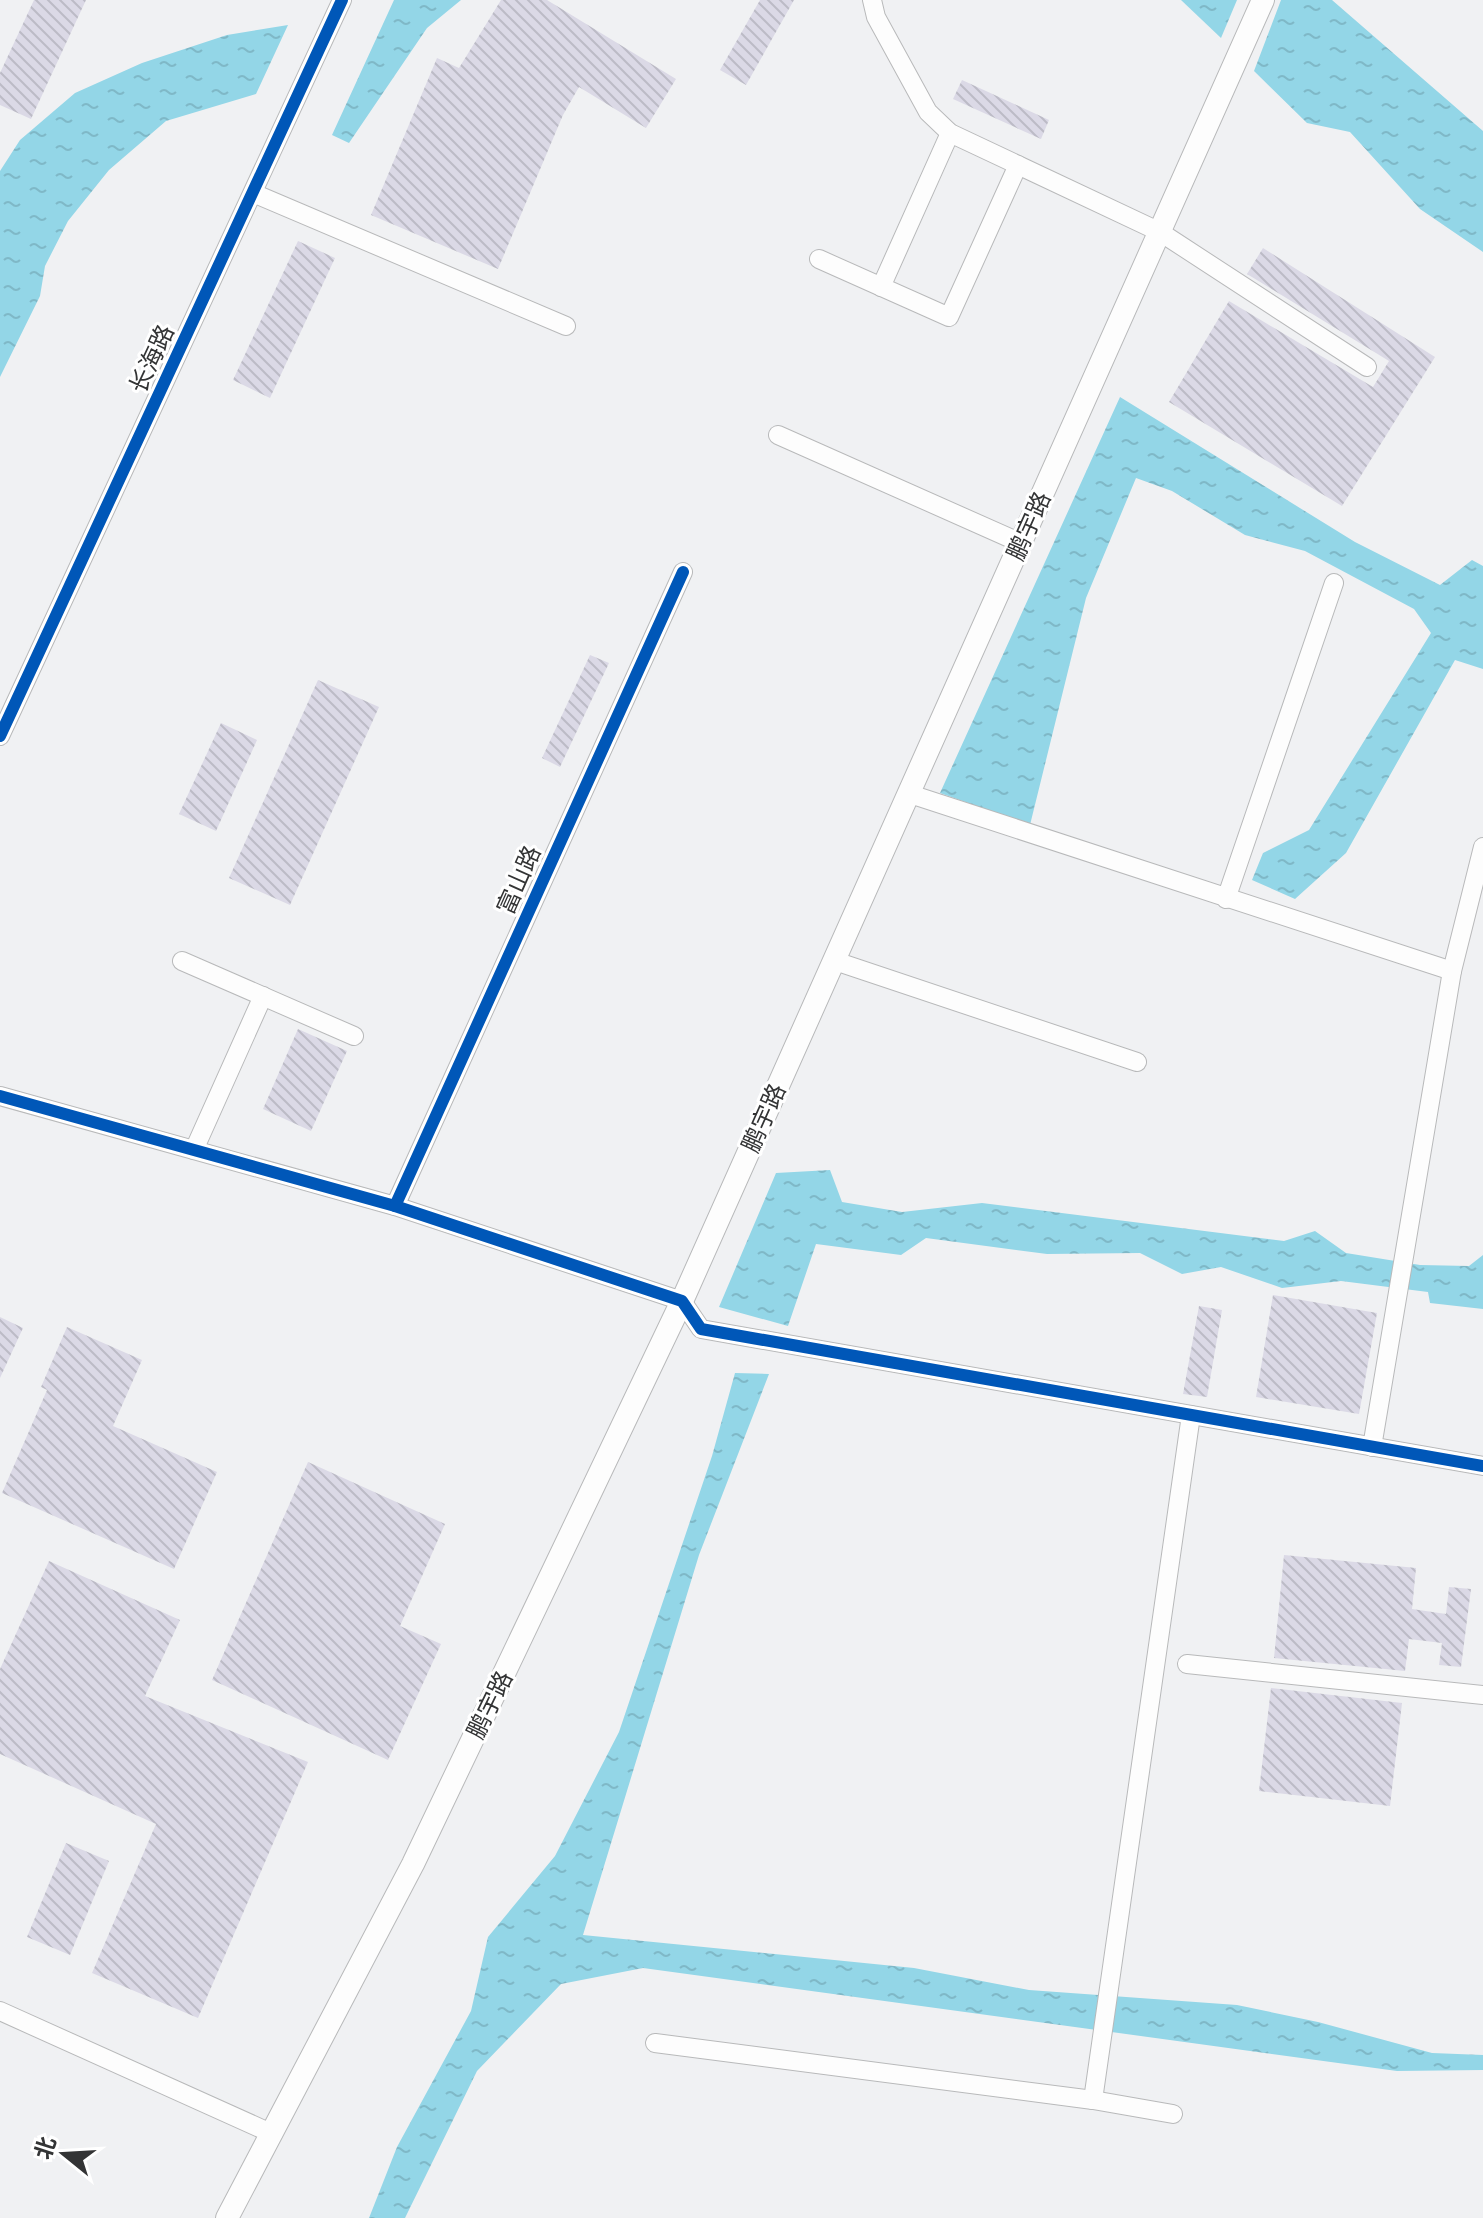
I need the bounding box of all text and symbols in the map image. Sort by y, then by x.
street label: 长海路 [124,320,180,398]
street label: 鹏宇路 [1002,487,1056,565]
street label: 富山路 [492,841,546,919]
street label: 鹏宇路 [737,1079,791,1157]
street label: 鹏宇路 [462,1667,518,1743]
north arrow [24,2114,104,2194]
text: 北 [29,2133,62,2163]

